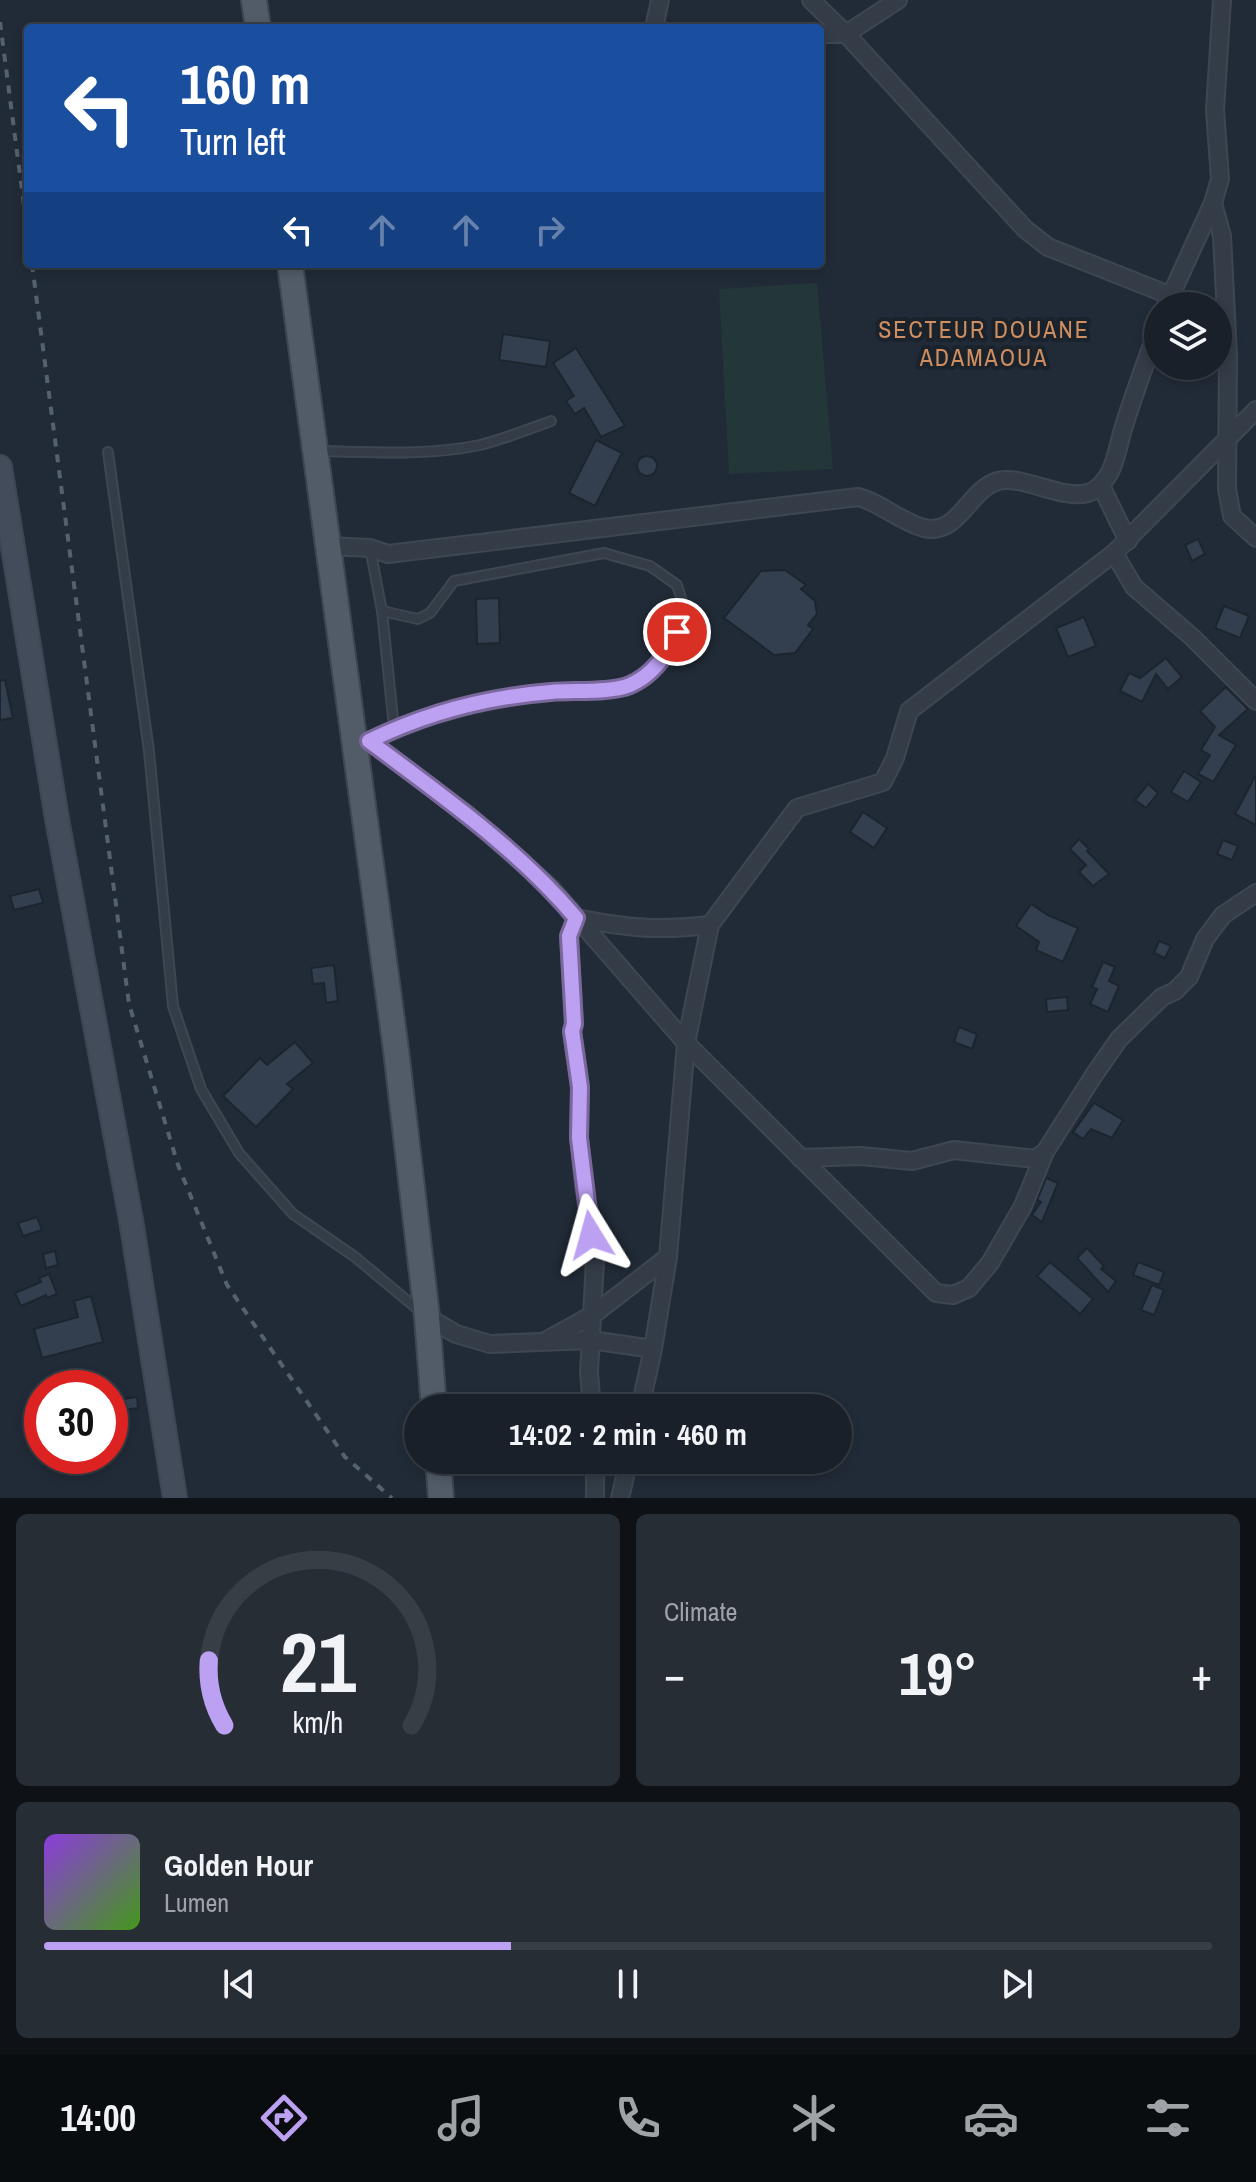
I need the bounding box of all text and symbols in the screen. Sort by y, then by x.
text: 160 m [180,46,310,121]
icon: left [48,56,152,160]
text: Turn left [180,118,286,166]
icon: left [276,208,320,252]
icon: ahead [360,208,404,252]
icon: ahead [444,208,488,252]
icon: right [528,208,572,252]
map controls [1144,292,1232,380]
button: layers [1144,292,1232,380]
district label: SECTEUR DOUANE ADAMAOUA [878,313,1090,373]
pin [643,598,711,666]
icon: arrive [655,610,699,654]
position arrow [549,1193,633,1277]
speed limit sign: 30 [24,1370,128,1474]
text: 14:02 · 2 min · 460 m [509,1414,747,1454]
text: Climate [664,1594,737,1629]
text: 21 [280,1606,356,1718]
text: 19° [899,1633,977,1714]
text: − [664,1644,685,1704]
text: + [1191,1644,1212,1704]
text: km/h [293,1703,343,1742]
text: Golden Hour [164,1845,313,1885]
text: Lumen [164,1885,229,1920]
icon: previous [217,1962,261,2006]
icon: pause [606,1962,650,2006]
icon: next [995,1962,1039,2006]
icon: directions [256,2090,312,2146]
icon: music [433,2090,489,2146]
icon: phone [610,2090,666,2146]
icon: climate [786,2090,842,2146]
icon: car [963,2090,1019,2146]
icon: filters [1140,2090,1196,2146]
text: 14:00 [60,2094,136,2142]

